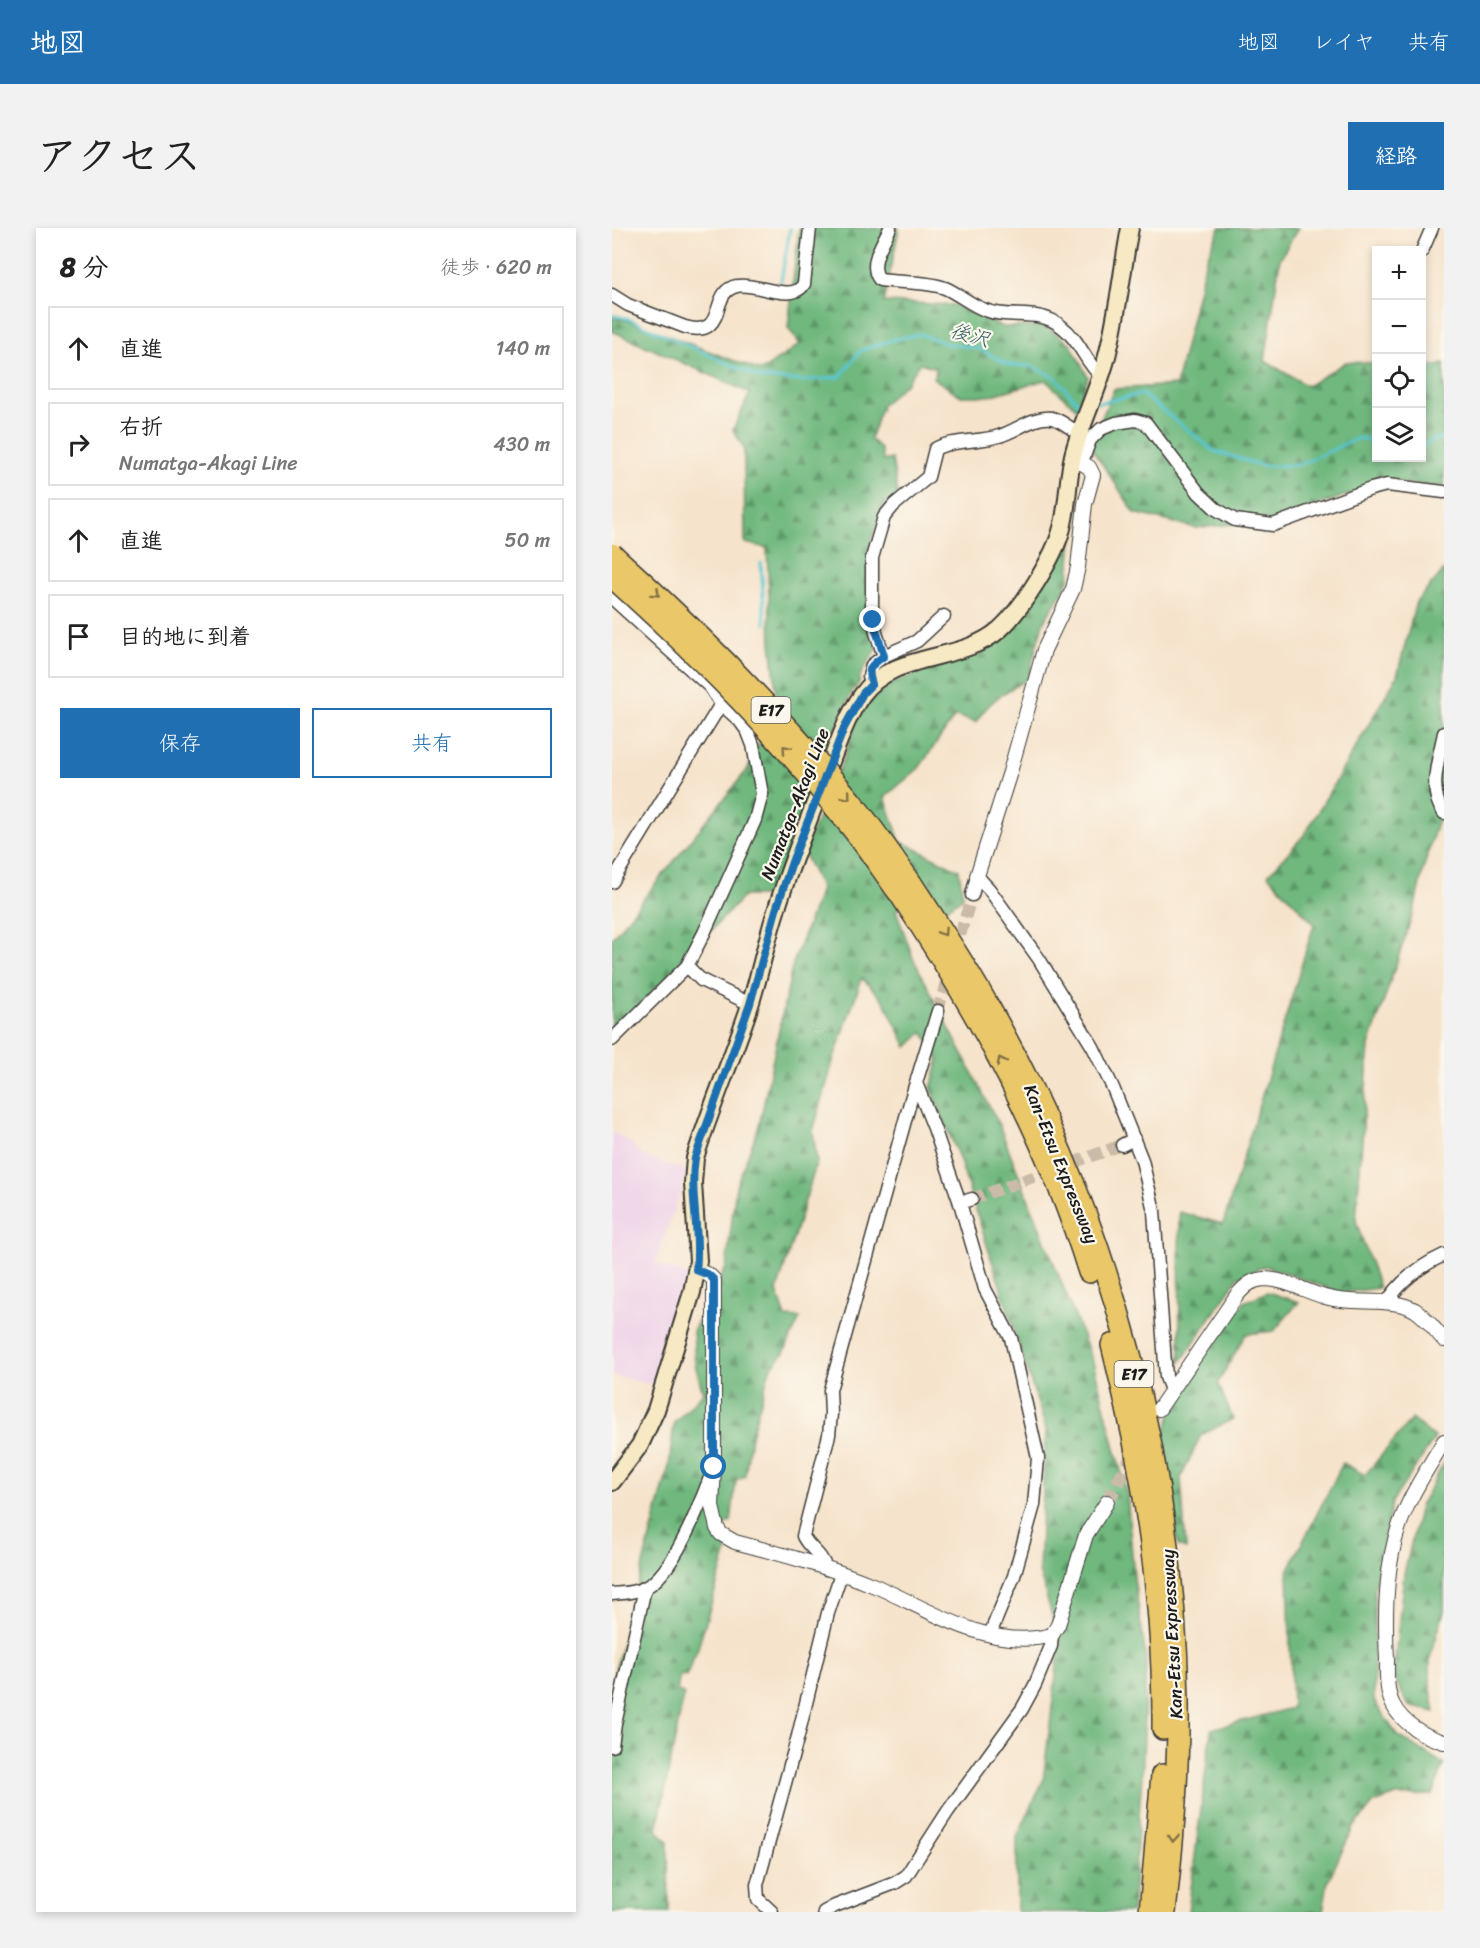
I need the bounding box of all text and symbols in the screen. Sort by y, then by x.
text: 地図 [30,18,86,67]
text: 地図 [1238,23,1280,61]
text: レイヤ [1313,23,1375,61]
text: 共有 [1408,23,1450,61]
text: アクセス [36,119,201,193]
button: 経路 [1348,122,1444,190]
text: 8 分 [60,244,108,290]
map controls [1372,246,1426,462]
button: + [1372,246,1426,300]
text: 徒歩 · 620 m [440,250,552,285]
button: − [1372,300,1426,354]
water label: 後沢 [946,313,995,358]
text: 直進 [119,329,163,368]
text: 140 m [496,331,550,366]
icon: ahead [62,332,95,365]
button: locate [1372,354,1426,408]
text: 右折 [119,407,163,446]
button: layers [1372,408,1426,462]
text: 430 m [493,427,550,462]
icon: right [62,428,95,461]
text: Numatga-Akagi Line [119,446,298,481]
text: 直進 [119,521,163,560]
text: 50 m [505,523,550,558]
icon: ahead [62,524,95,557]
one-way arrow [648,586,659,597]
route end [859,606,885,632]
text: 目的地に到着 [119,617,251,656]
icon: arrive [62,620,95,653]
road number: E17 [752,697,790,723]
button: 保存 [60,708,300,778]
button: 共有 [312,708,552,778]
street label: Numatga-Akagi Line [751,723,839,885]
one-way arrow [782,745,793,756]
one-way arrow [840,789,851,800]
one-way arrow [936,926,948,936]
one-way arrow [996,1056,1008,1067]
street label: Kan-Etsu Expressway [1014,1079,1108,1249]
road number: E17 [1114,1361,1154,1387]
route start [700,1453,726,1479]
street label: Kan-Etsu Expressway [1152,1548,1192,1720]
one-way arrow [1166,1833,1179,1842]

